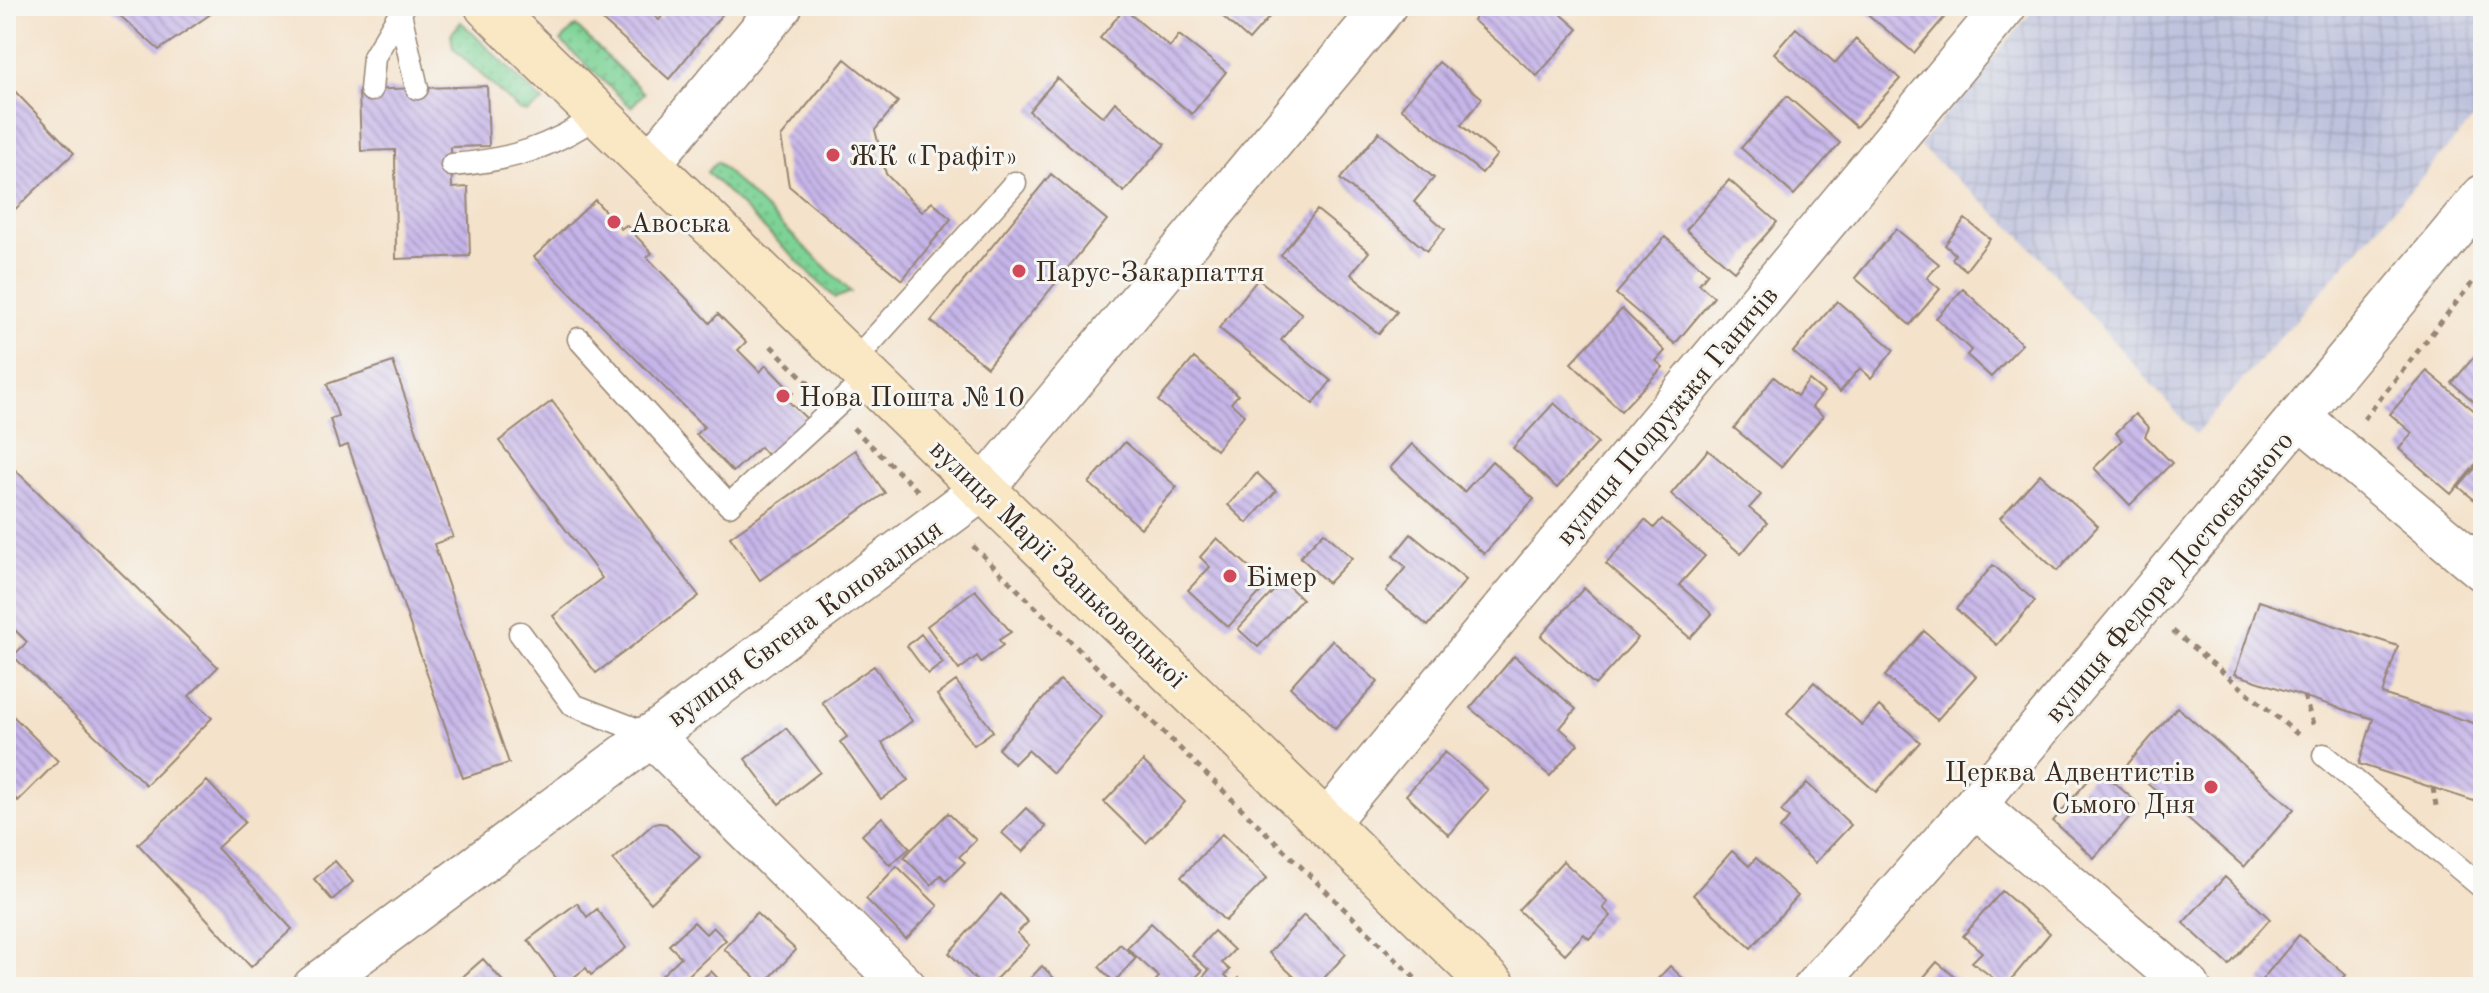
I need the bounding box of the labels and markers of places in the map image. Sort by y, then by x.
place label: ЖК «Графіт» [849,144,1018,172]
marker: ЖК «Графіт» [824,146,842,164]
place label: Авоська [630,211,731,239]
marker: Авоська [605,213,623,231]
place label: Парус-Закарпаття [1035,260,1265,288]
marker: Парус-Закарпаття [1010,262,1028,280]
place label: Нова Пошта №10 [799,385,1025,413]
marker: Нова Пошта №10 [774,387,792,405]
place label: Бімер [1246,565,1317,593]
marker: Бімер [1221,567,1239,585]
place label: Церква Адвентистів Сьмого Дня [1945,760,2195,820]
marker: Церква Адвентистів Сьмого Дня [2202,778,2220,796]

